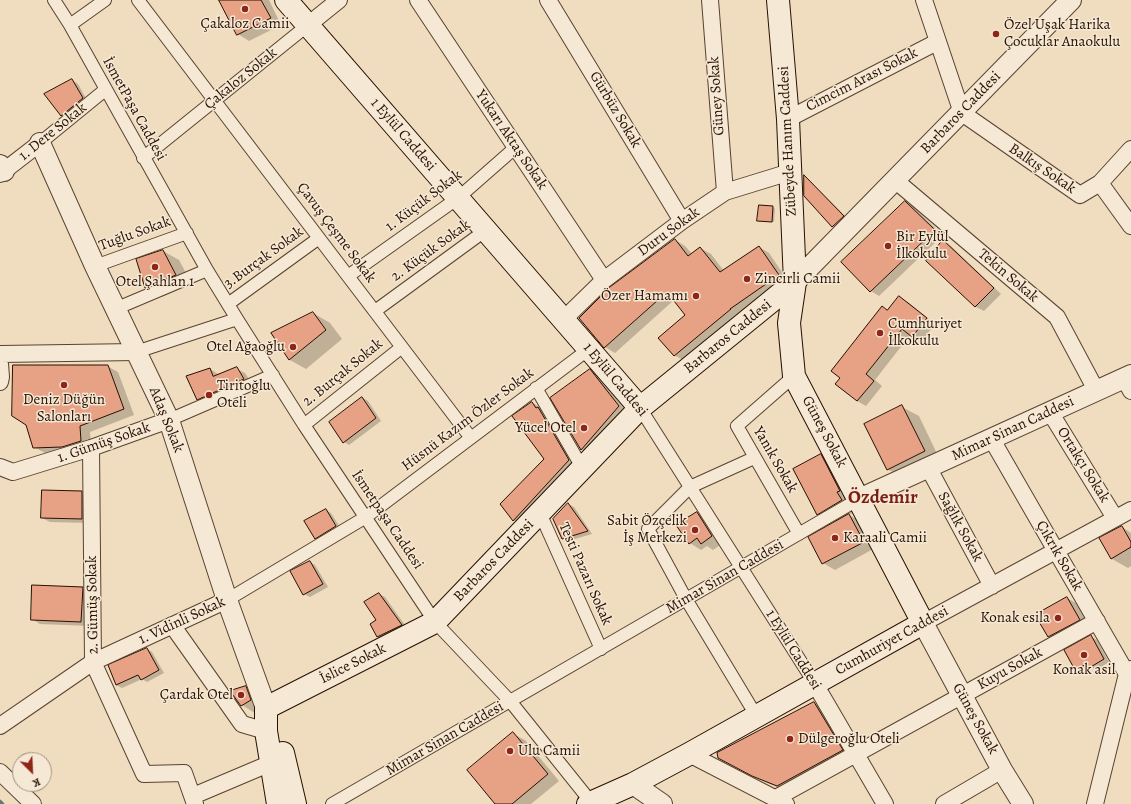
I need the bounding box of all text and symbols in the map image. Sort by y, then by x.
marker: Çakaloz Camii [240,4,250,14]
place label: Çakaloz Camii [201,15,289,33]
place label: Özel Uşak Harika Çocuklar Anaokulu [1004,16,1120,51]
marker: Özel Uşak Harika Çocuklar Anaokulu [991,29,1001,39]
street label: Çakaloz Sokak [201,44,281,114]
street label: Cimcim Arası Sokak [803,44,921,116]
street label: İsmetPaşa Caddesi [98,54,170,164]
street label: Güney Sokak [705,56,729,136]
street label: Zübeyde Hanım Caddesi [775,65,801,217]
street label: Barbaros Caddesi [917,68,1005,158]
street label: Gürbüz Sokak [585,69,645,151]
street label: Yukarı Aktaş Sokak [471,87,551,193]
street label: 1 Eylül Caddesi [366,95,440,175]
street label: 1. Dere Sokak [15,99,91,165]
street label: Balkış Sokak [1005,140,1079,198]
street label: 1. Küçük Sokak [382,166,466,236]
street label: Çavuş Çeşme Sokak [293,179,379,287]
street label: Duru Sokak [635,203,703,261]
street label: Tuğlu Sokak [97,213,173,255]
street label: 2. Küçük Sokak [388,216,474,286]
street label: 3.Burçak Sokak [221,223,307,293]
place label: Bir Eylül İlkokulu [896,228,948,263]
marker: Bir Eylül İlkokulu [883,241,893,251]
street label: Tekin Sokak [974,245,1042,307]
marker: Otel Şahlan 1 [150,262,160,272]
place label: Zincirli Camii [755,270,840,288]
place label: Otel Şahlan 1 [116,273,194,291]
marker: Zincirli Camii [742,274,752,284]
place label: Özer Hamamı [601,287,688,305]
marker: Özer Hamamı [691,291,701,301]
street label: Barbaros Caddesi [680,296,776,378]
place label: Cumhuriyet İlkokulu [888,315,962,350]
marker: Cumhuriyet İlkokulu [875,328,885,338]
street label: 2. Burçak Sokak [299,335,387,411]
place label: Otel Ağaoğlu [206,338,285,356]
street label: 1 Eylül Caddesi [579,339,651,421]
marker: Otel Ağaoğlu [288,342,298,352]
street label: Hüsnü Kazım Özler Sokak [398,364,538,476]
place label: Tiritoğlu Oteli [217,377,271,412]
marker: Deniz Düğün Salonları [59,380,69,390]
street label: Adaş Sokak [145,385,187,455]
marker: Tiritoğlu Oteli [204,390,214,400]
place label: Deniz Düğün Salonları [23,391,105,426]
street label: Güneş Sokak [798,393,850,471]
street label: Mimar Sinan Caddesi [949,393,1077,465]
street label: 1. Gümüş Sokak [55,419,153,467]
place label: Yücel Otel [515,419,576,437]
marker: Yücel Otel [579,423,589,433]
street label: Yanık Sokak [749,424,801,496]
street label: Ortakçı Sokak [1053,424,1113,506]
street label: İsmetpaşa Caddesi [347,467,427,573]
district label: Özdemir [848,487,918,509]
street label: Sağlık Sokak [933,489,987,565]
place label: Sabit Özçelik İş Merkezi [607,512,687,547]
street label: Barbaros Caddesi [450,516,538,606]
street label: Çıkrık Sokak [1032,518,1086,594]
street label: Testi Pazarı Sokak [554,520,616,628]
marker: Sabit Özçelik İş Merkezi [690,525,700,535]
place label: Karaali Camii [843,529,927,547]
marker: Karaali Camii [830,533,840,543]
street label: Mimar Sinan Caddesi [663,536,787,618]
street label: 2. Gümüş Sokak [83,555,103,655]
street label: 1. Vidinli Sokak [136,593,228,649]
street label: Cumhuriyet Caddesi [832,602,952,680]
street label: 1 Eylül Caddesi [761,607,825,693]
place label: Konak esila [980,609,1050,627]
marker: Konak esila [1053,613,1063,623]
street label: İslice Sokak [317,640,389,688]
street label: Kuyu Sokak [974,644,1046,694]
marker: Konak asil [1079,650,1089,660]
place label: Konak asil [1053,661,1115,679]
street label: Güneş Sokak [948,680,1002,758]
place label: Çardak Otel [160,686,233,704]
marker: Çardak Otel [236,690,246,700]
street label: Mimar Sinan Caddesi [383,698,507,780]
place label: Dülgeroğlu Oteli [798,730,900,748]
marker: Dülgeroğlu Oteli [785,734,795,744]
place label: Ulu Camii [518,742,580,760]
marker: Ulu Camii [505,746,515,756]
north arrow [12,752,52,792]
text: K [30,774,43,791]

